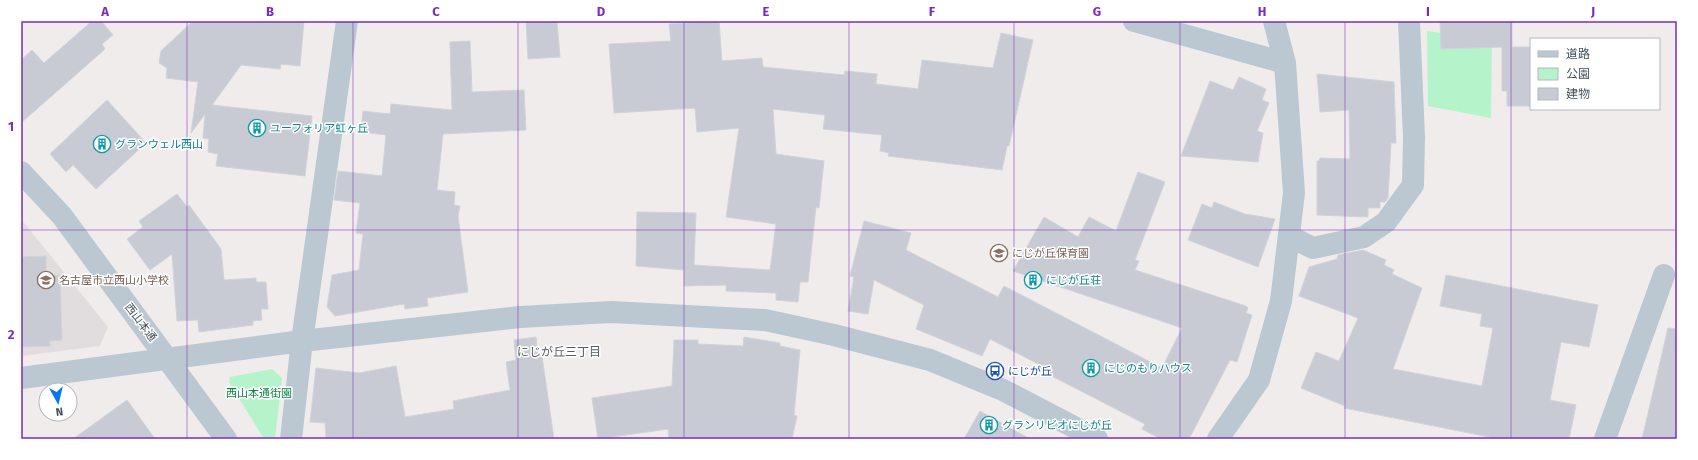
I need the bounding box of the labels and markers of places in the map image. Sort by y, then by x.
building icon: ユーフォリア虹ヶ丘 [247,118,267,138]
place label: ユーフォリア虹ヶ丘 [270,122,368,135]
building icon: グランウェル西山 [92,134,112,154]
place label: グランウェル西山 [115,138,203,151]
school or university icon: にじが丘保育園 [989,243,1009,263]
place label: にじが丘保育園 [1012,247,1089,260]
school or university icon: 名古屋市立西山小学校 [36,270,56,290]
building icon: にじが丘荘 [1023,270,1043,290]
place label: 名古屋市立西山小学校 [59,274,169,287]
place label: にじが丘荘 [1046,274,1101,287]
building icon: にじのもりハウス [1081,358,1101,378]
bus stop icon: にじが丘 [985,361,1005,381]
place label: にじのもりハウス [1104,362,1192,375]
place label: にじが丘 [1008,365,1052,378]
building icon: グランリビオにじが丘 [979,415,999,435]
place label: グランリビオにじが丘 [1002,419,1112,432]

